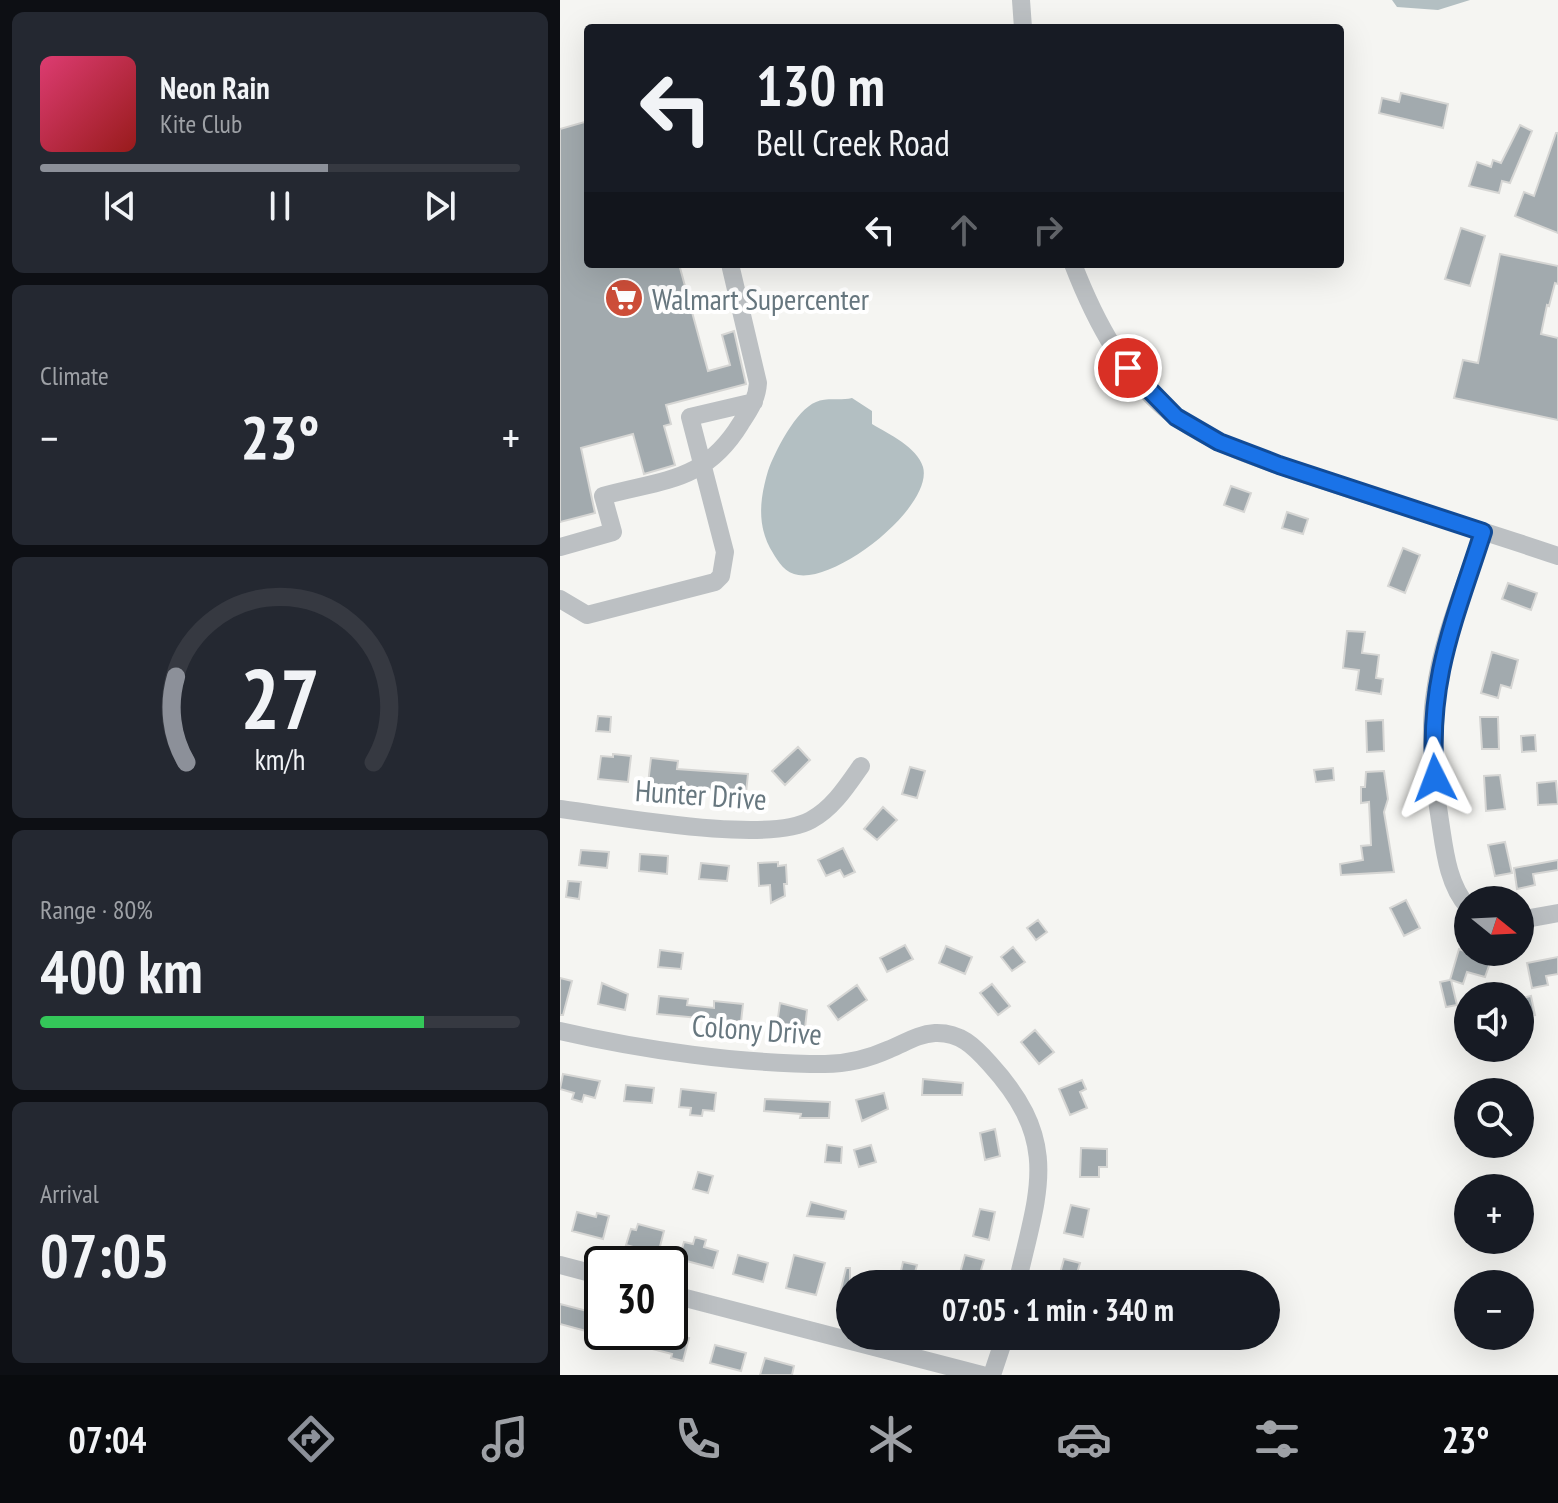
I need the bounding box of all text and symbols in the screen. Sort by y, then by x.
text: 130 m [756,49,885,121]
icon: left [624,56,728,160]
text: Neon Rain [160,68,270,107]
text: Kite Club [160,107,242,140]
text: Bell Creek Road [756,119,950,166]
icon: previous [98,184,142,228]
icon: pause [258,184,302,228]
icon: next [418,184,462,228]
icon: left [858,208,902,252]
icon: ahead [942,208,986,252]
icon: right [1026,208,1070,252]
supermarket icon: Walmart Supercenter [603,277,645,319]
place label: Walmart Supercenter [652,279,870,318]
pin [1094,334,1162,402]
icon: arrive [1106,346,1150,390]
text: Climate [40,359,109,392]
text: 23° [240,398,320,476]
text: − [40,409,58,466]
text: + [502,409,520,466]
text: 27 [240,644,320,752]
position arrow [1393,736,1477,820]
text: km/h [255,742,305,779]
street label: Hunter Drive [634,770,768,818]
north arrow [1454,886,1534,966]
map controls [1454,886,1534,1350]
text: Range · 80% [40,893,153,926]
text: 400 km [40,932,203,1010]
button: sound [1454,982,1534,1062]
street label: Colony Drive [691,1005,823,1053]
button: search [1454,1078,1534,1158]
button: + [1454,1174,1534,1254]
text: Arrival [40,1177,99,1210]
text: 07:05 [40,1216,170,1294]
speed limit sign: 30 [584,1246,688,1350]
button: − [1454,1270,1534,1350]
text: 07:05 · 1 min · 340 m [942,1290,1174,1329]
icon: directions [283,1411,339,1467]
icon: music [477,1411,533,1467]
icon: phone [670,1411,726,1467]
icon: climate [863,1411,919,1467]
icon: car [1056,1411,1112,1467]
icon: filters [1249,1411,1305,1467]
text: 07:04 [69,1416,146,1463]
text: 23° [1442,1416,1489,1463]

